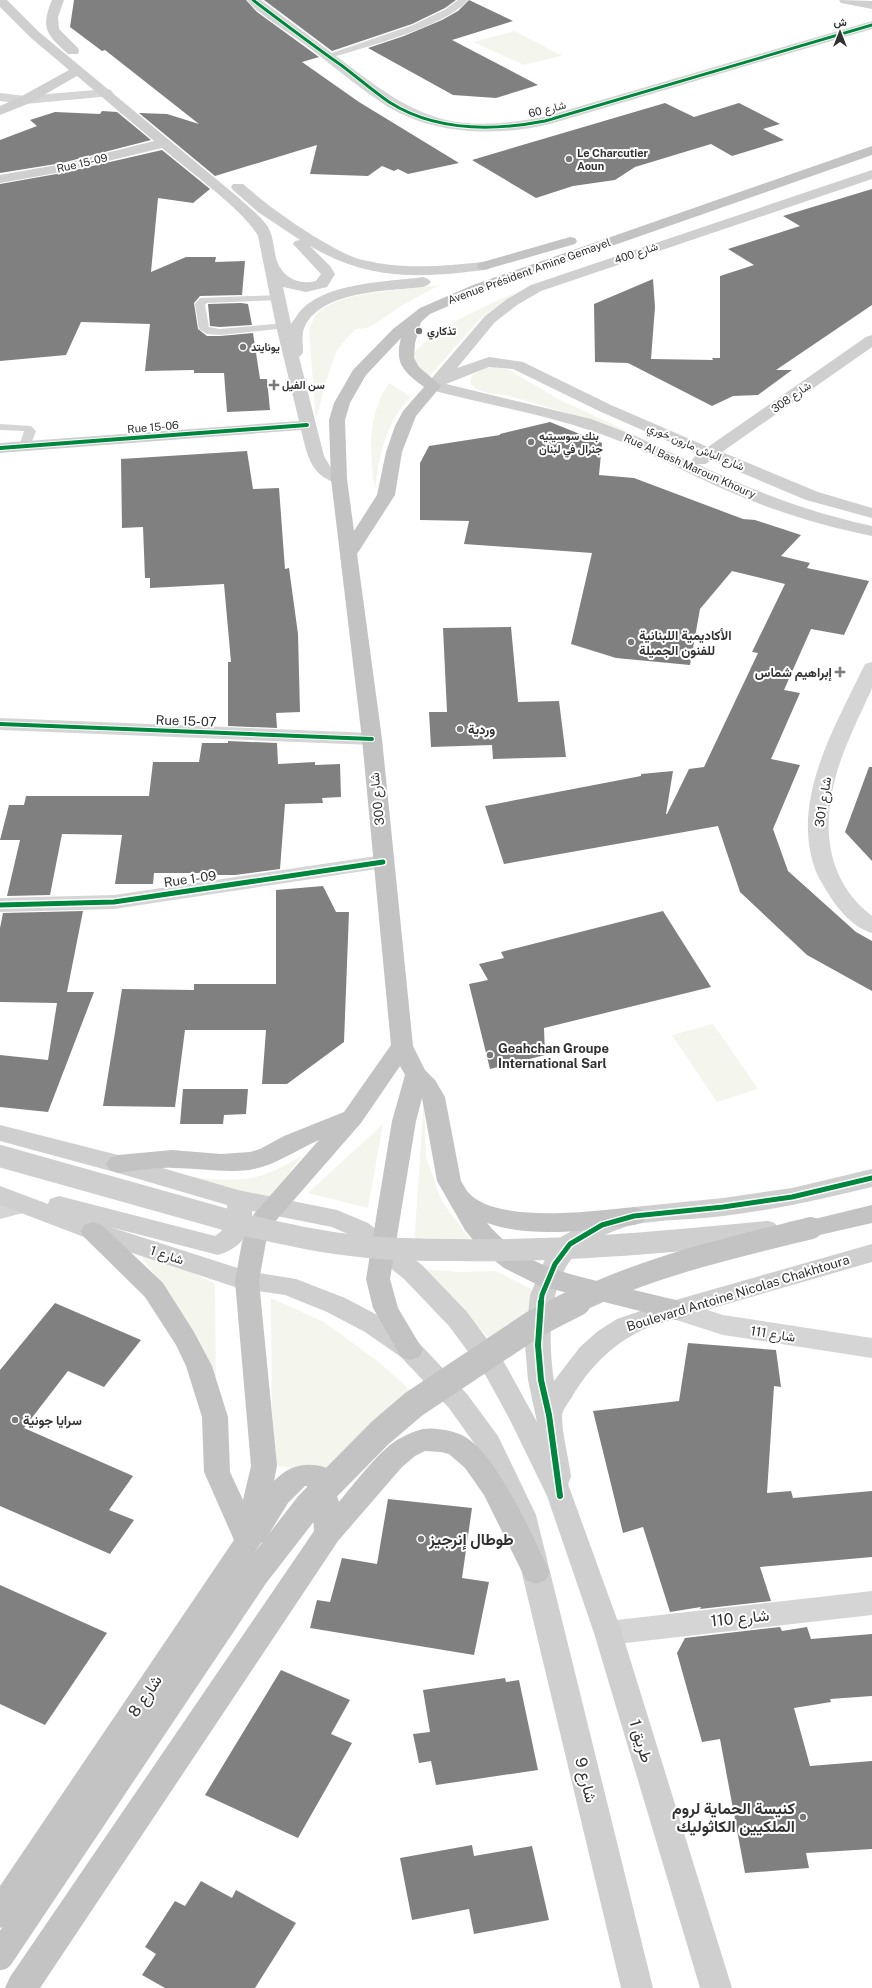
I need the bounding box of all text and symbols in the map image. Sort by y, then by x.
north arrow [820,12,860,52]
text: ش [833,16,847,29]
street label: شارع 60 [527,98,568,121]
place label: Le Charcutier Aoun [577,147,649,172]
street label: Rue 15-09 [55,151,109,175]
marker: Le Charcutier Aoun [564,154,574,164]
street label: Avenue Président Amine Gemayel [446,236,612,306]
street label: شارع 400 [613,240,660,268]
place label: تذكاري [427,325,457,340]
marker: تذكاري [414,326,424,336]
place label: يونايتد [251,341,280,354]
marker: يونايتد [238,342,248,352]
place label: سن الفيل [282,379,325,392]
street label: شارع 308 [769,379,814,417]
marker: سن الفيل [269,380,279,390]
street label: Rue 15-06 [127,419,179,435]
street label: شارع الباش مارون خوري [644,421,747,477]
place label: بنك سوسيتيه جنرال في لبنان [539,430,603,458]
street label: Rue Al Bash Maroun Khoury [622,431,758,501]
marker: بنك سوسيتيه جنرال في لبنان [526,437,536,447]
place label: الأكاديمية اللبنانية للفنون الجميلة [639,628,732,659]
marker: الأكاديمية اللبنانية للفنون الجميلة [626,637,636,647]
place label: إبراهيم شماس [755,665,832,682]
marker: إبراهيم شماس [835,667,845,677]
street label: Rue 15-07 [155,712,217,730]
place label: وردية [468,722,495,738]
marker: وردية [455,724,465,734]
street label: شارع 300 [367,772,389,826]
street label: شارع 301 [812,776,836,829]
street label: Rue 1-09 [163,868,217,890]
place label: Geahchan Groupe International Sarl [498,1041,609,1071]
marker: Geahchan Groupe International Sarl [485,1050,495,1060]
street label: شارع 1 [148,1243,186,1269]
street label: Boulevard Antoine Nicolas Chakhtoura [625,1252,851,1334]
street label: شارع 111 [749,1323,796,1347]
place label: سرايا جونية [23,1413,82,1429]
marker: سرايا جونية [10,1415,20,1425]
place label: طوطال إنرجيز [428,1530,514,1550]
marker: طوطال إنرجيز [416,1534,426,1544]
street label: شارع 110 [710,1605,770,1633]
street label: شارع 8 [124,1671,168,1722]
street label: طريق 1 [624,1717,657,1765]
street label: شارع 9 [569,1755,601,1805]
place label: كنيسة الحماية لروم الملكيين الكاثوليك [672,1799,795,1837]
marker: كنيسة الحماية لروم الملكيين الكاثوليك [798,1812,808,1822]

